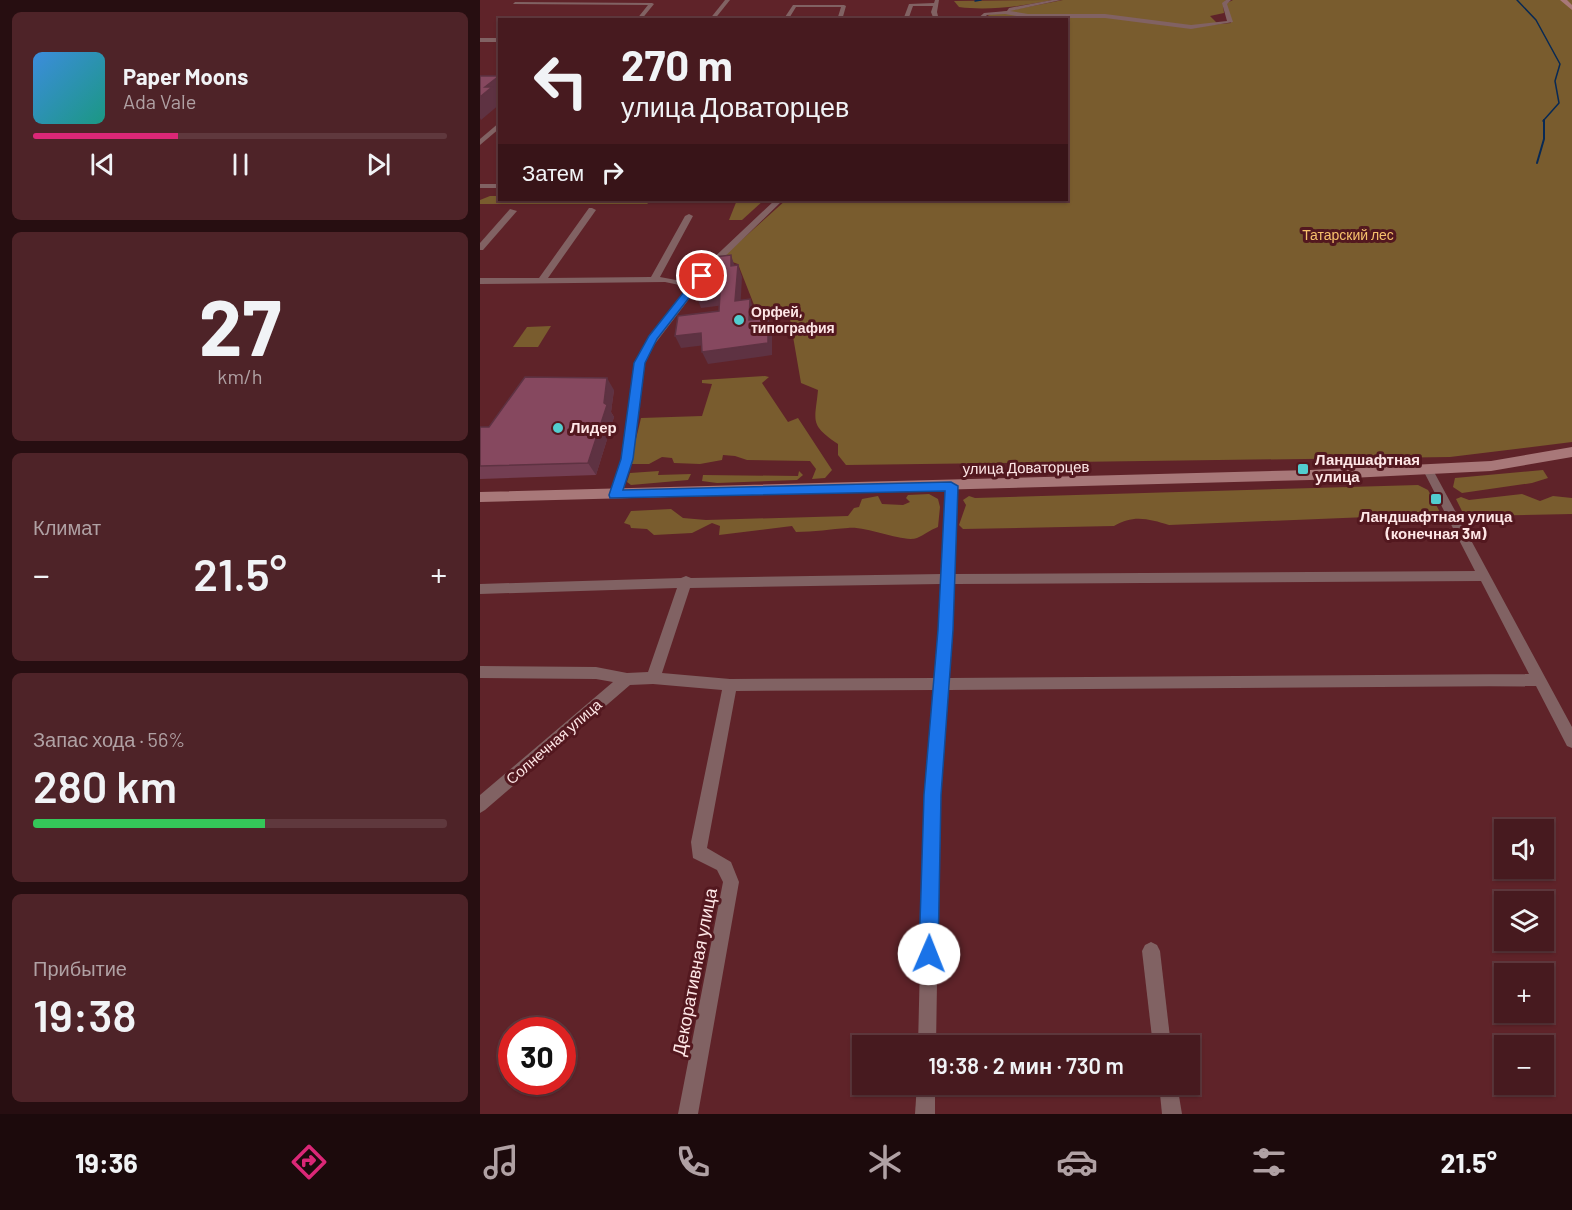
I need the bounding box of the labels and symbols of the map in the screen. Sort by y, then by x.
park label: Татарский лес [1302,226,1394,243]
pin [676,250,727,301]
place label: Орфей, типография [751,303,835,336]
marker: Орфей, типография [732,313,746,327]
place label: Лидер [570,418,617,436]
marker: Лидер [551,421,565,435]
place label: Ландшафтная улица [1315,450,1420,485]
street label: улица Доваторцев [962,457,1090,477]
marker: Ландшафтная улица [1296,462,1310,476]
marker: Ландшафтная улица (конечная 3м) [1429,492,1443,506]
place label: Ландшафтная улица (конечная 3м) [1360,507,1513,542]
street label: Солнечная улица [502,694,605,788]
street label: Декоративная улица [667,885,721,1058]
position arrow [897,922,961,986]
speed limit sign: 30 [498,1017,576,1095]

